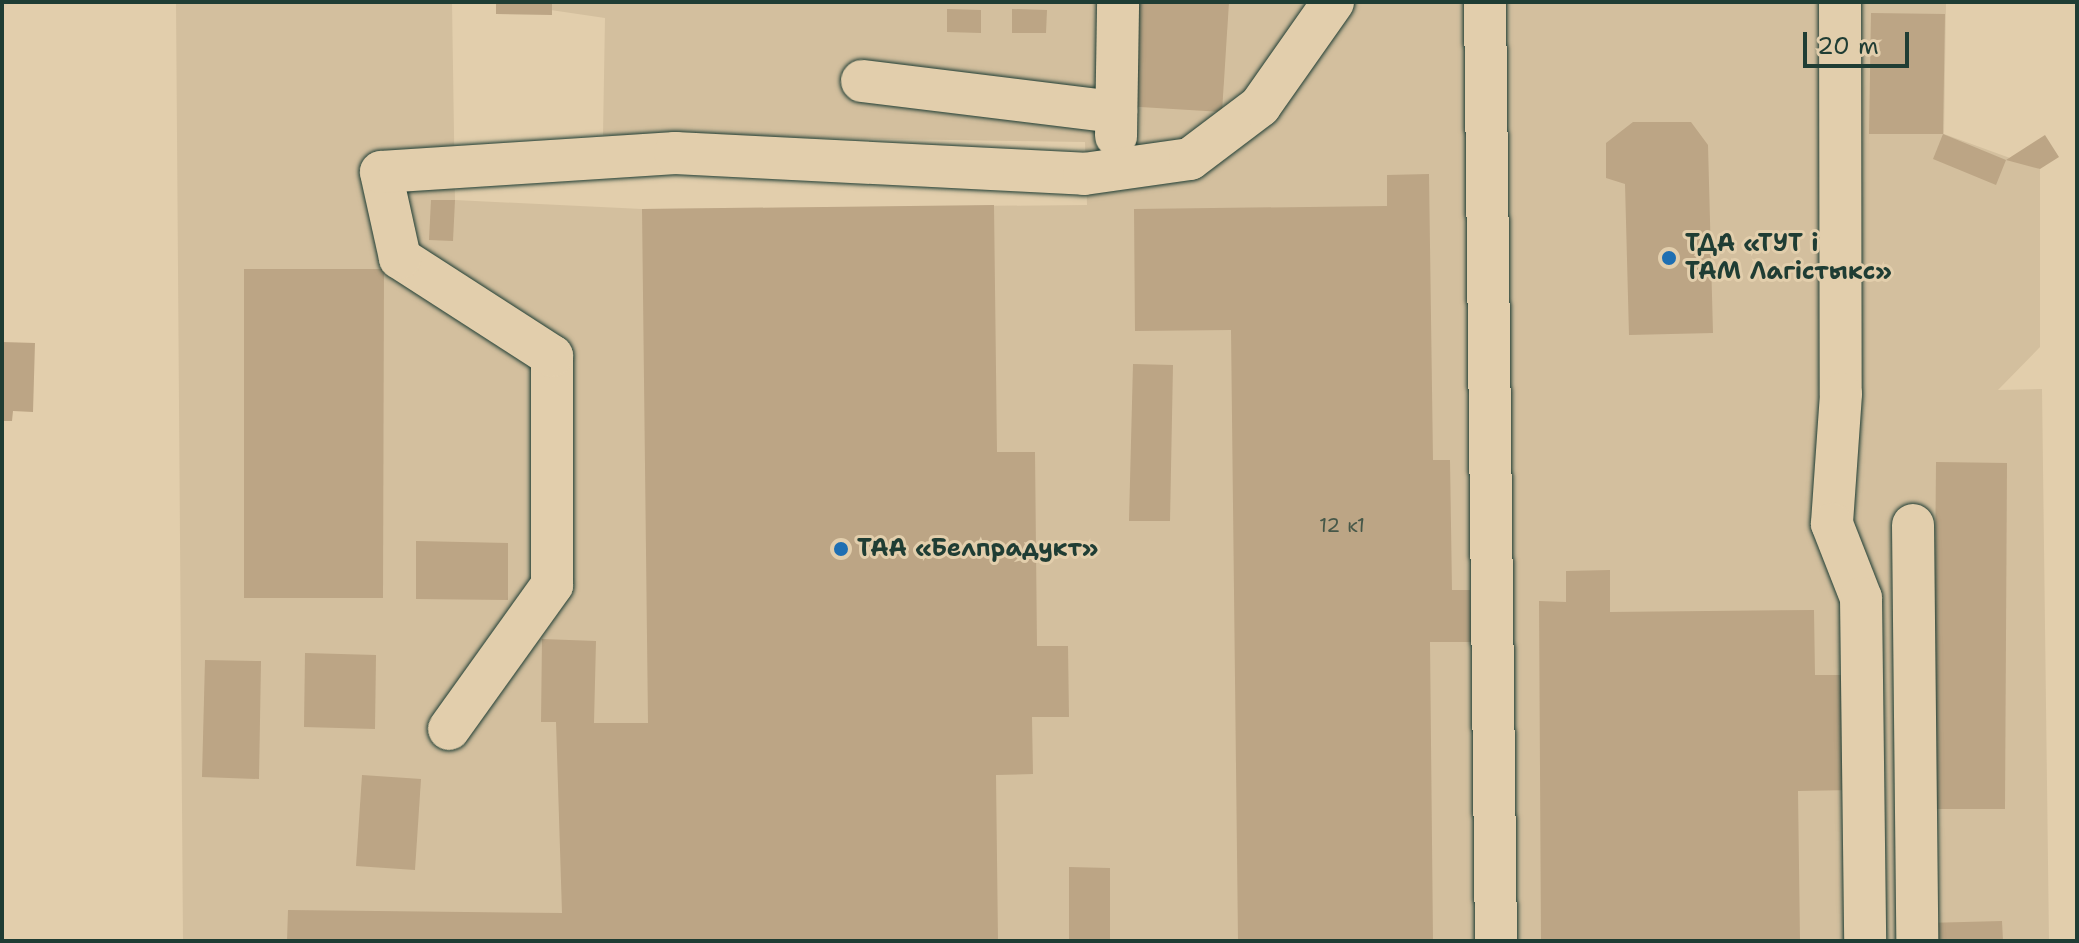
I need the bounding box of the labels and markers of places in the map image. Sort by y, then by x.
place label: ТДА «ТУТ і ТАМ Лагістыкс» [1685,230,1892,286]
marker: ТДА «ТУТ і ТАМ Лагістыкс» [1660,249,1678,267]
place label: ТАА «Белпрадукт» [857,535,1098,563]
marker: ТАА «Белпрадукт» [832,540,850,558]

